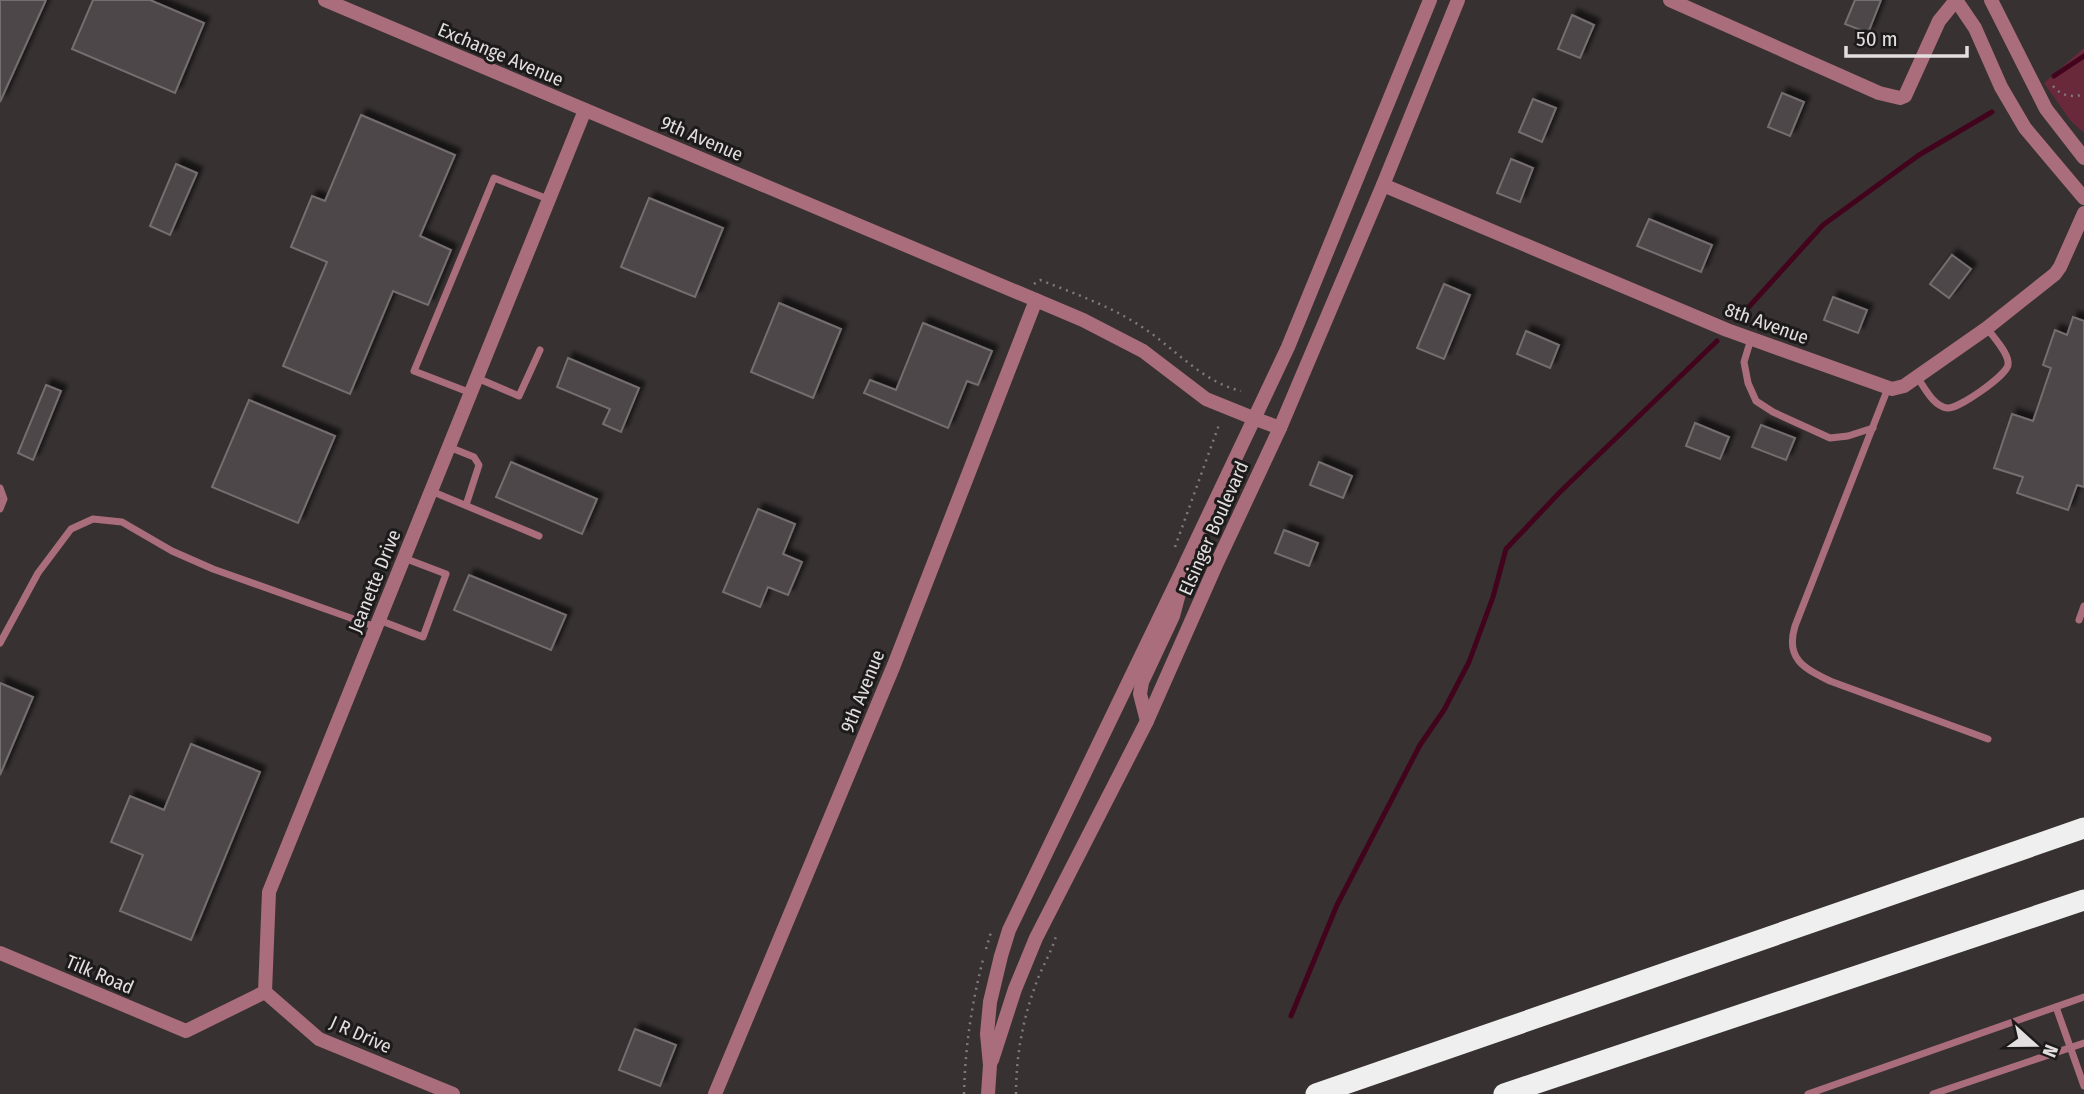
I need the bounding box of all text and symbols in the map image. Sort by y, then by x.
scale bar [1846,14,1967,58]
street label: Exchange Avenue [435,18,567,91]
text: 50 m [1856,26,1898,52]
street label: 9th Avenue [657,111,746,166]
street label: 8th Avenue [1722,298,1812,349]
street label: Elsinger Boulevard [1174,458,1253,599]
street label: Jeanette Drive [343,526,406,636]
street label: 9th Avenue [835,647,889,736]
street label: Tilk Road [62,950,137,999]
north arrow [2000,1010,2070,1080]
street label: J R Drive [327,1011,395,1058]
text: N [2038,1041,2063,1060]

